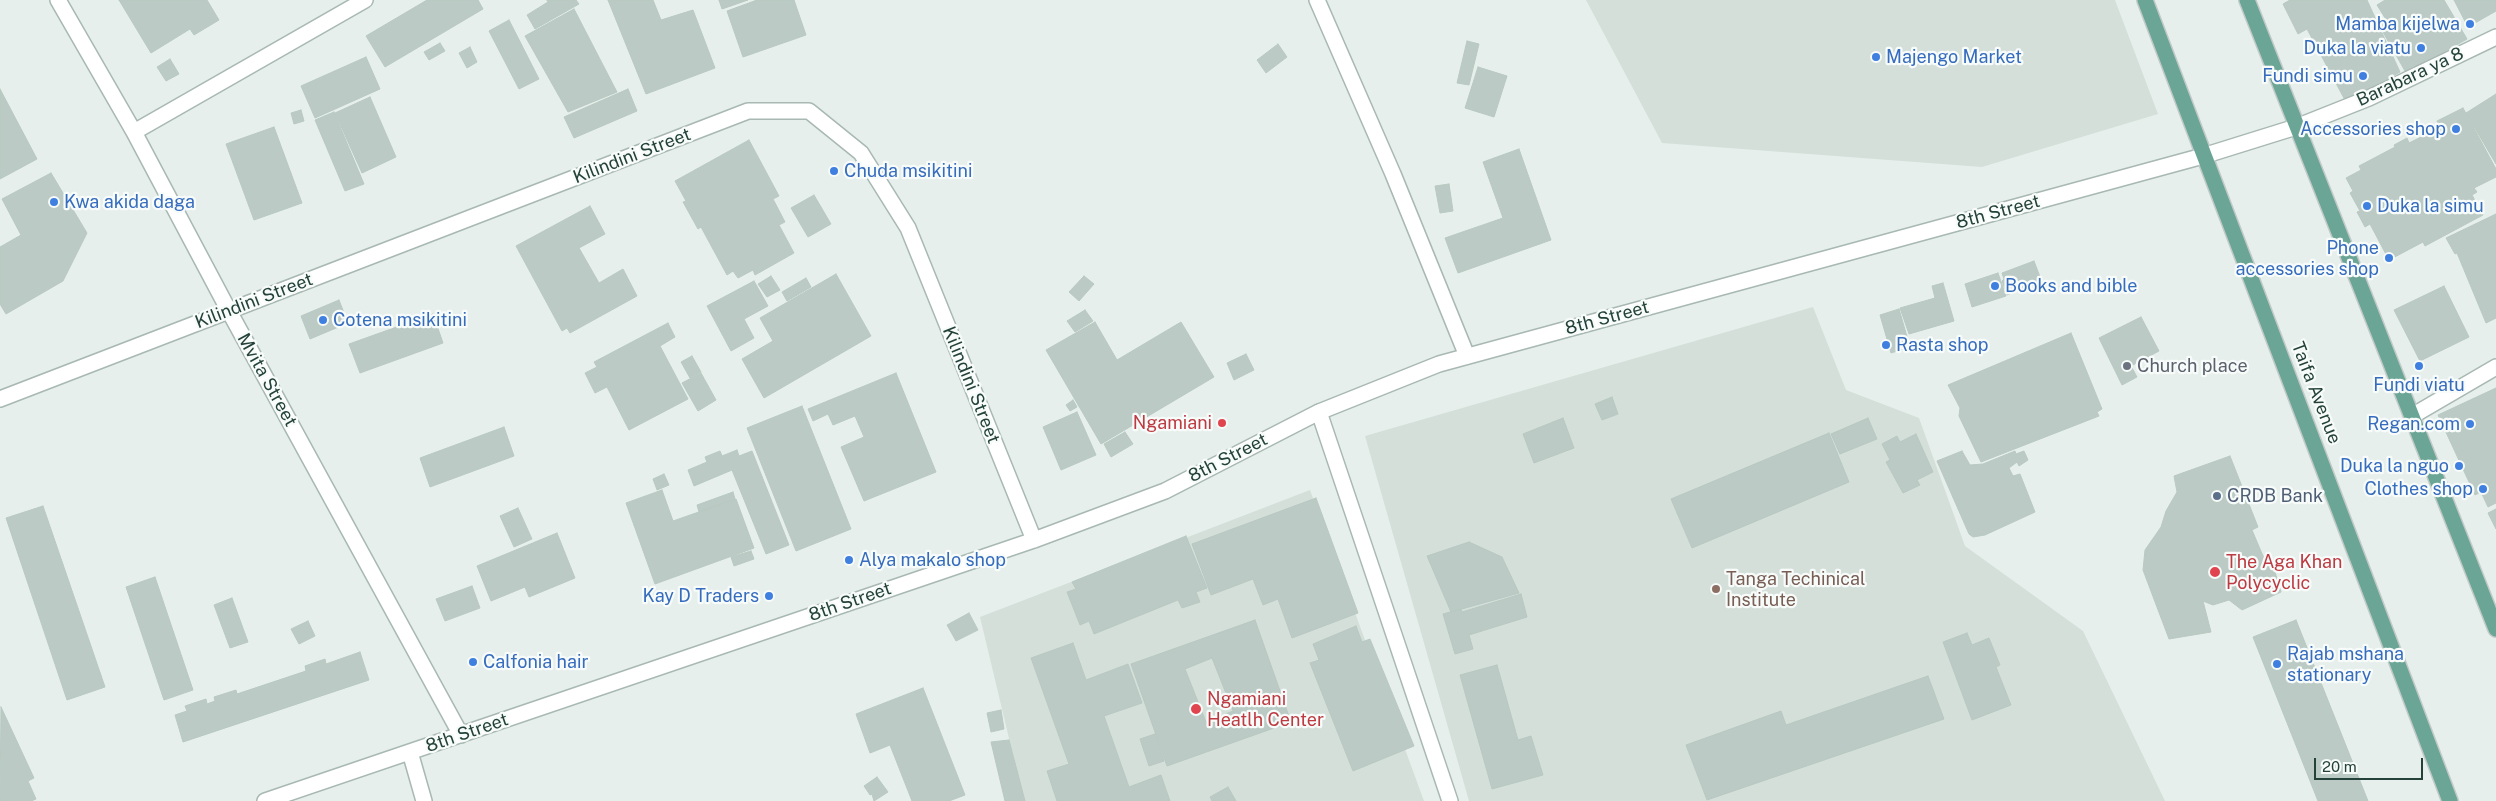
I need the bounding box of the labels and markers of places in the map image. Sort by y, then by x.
place label: Mamba kijelwa [2335,13,2460,35]
marker: Mamba kijelwa [2464,18,2476,30]
place label: Duka la viatu [2304,37,2411,59]
marker: Duka la viatu [2415,42,2427,54]
place label: Majengo Market [1886,46,2022,68]
marker: Majengo Market [1870,51,1882,63]
place label: Fundi simu [2262,65,2353,87]
marker: Fundi simu [2357,70,2369,82]
place label: Accessories shop [2300,118,2446,140]
marker: Accessories shop [2450,123,2462,135]
place label: Chuda msikitini [844,160,972,182]
marker: Chuda msikitini [828,165,840,177]
place label: Kwa akida daga [64,191,195,213]
place label: Duka la simu [2377,195,2484,217]
marker: Kwa akida daga [48,196,60,208]
marker: Duka la simu [2361,200,2373,212]
place label: Phone accessories shop [2236,237,2379,280]
marker: Phone accessories shop [2383,252,2395,264]
place label: Books and bible [2005,275,2138,297]
marker: Books and bible [1989,280,2001,292]
place label: Cotena msikitini [333,309,467,331]
marker: Cotena msikitini [317,314,329,326]
place label: Rasta shop [1896,334,1988,356]
marker: Rasta shop [1880,339,1892,351]
place label: Church place [2137,355,2248,377]
marker: Church place [2121,360,2133,372]
marker: Fundi viatu [2413,360,2425,372]
place label: Fundi viatu [2373,374,2465,396]
place label: Ngamiani [1133,412,1212,434]
place label: Regan.com [2367,413,2460,435]
marker: Ngamiani [1216,417,1228,429]
marker: Regan.com [2464,418,2476,430]
place label: Duka la nguo [2340,455,2449,477]
marker: Duka la nguo [2453,460,2465,472]
place label: Clothes shop [2364,478,2473,500]
marker: Clothes shop [2477,483,2489,495]
place label: CRDB Bank [2227,485,2323,507]
marker: CRDB Bank [2211,490,2223,502]
place label: Alya makalo shop [859,549,1006,571]
place label: The Aga Khan Polycyclic [2226,551,2342,594]
marker: Alya makalo shop [843,554,855,566]
marker: The Aga Khan Polycyclic [2208,565,2222,579]
place label: Tanga Techinical Institute [1726,568,1865,610]
marker: Tanga Techinical Institute [1710,583,1722,595]
place label: Kay D Traders [643,585,759,607]
marker: Kay D Traders [763,590,775,602]
place label: Rajab mshana stationary [2287,643,2404,686]
place label: Calfonia hair [483,651,589,673]
marker: Calfonia hair [467,656,479,668]
marker: Rajab mshana stationary [2271,658,2283,670]
place label: Ngamiani Heatlh Center [1207,688,1324,731]
marker: Ngamiani Heatlh Center [1189,702,1203,716]

